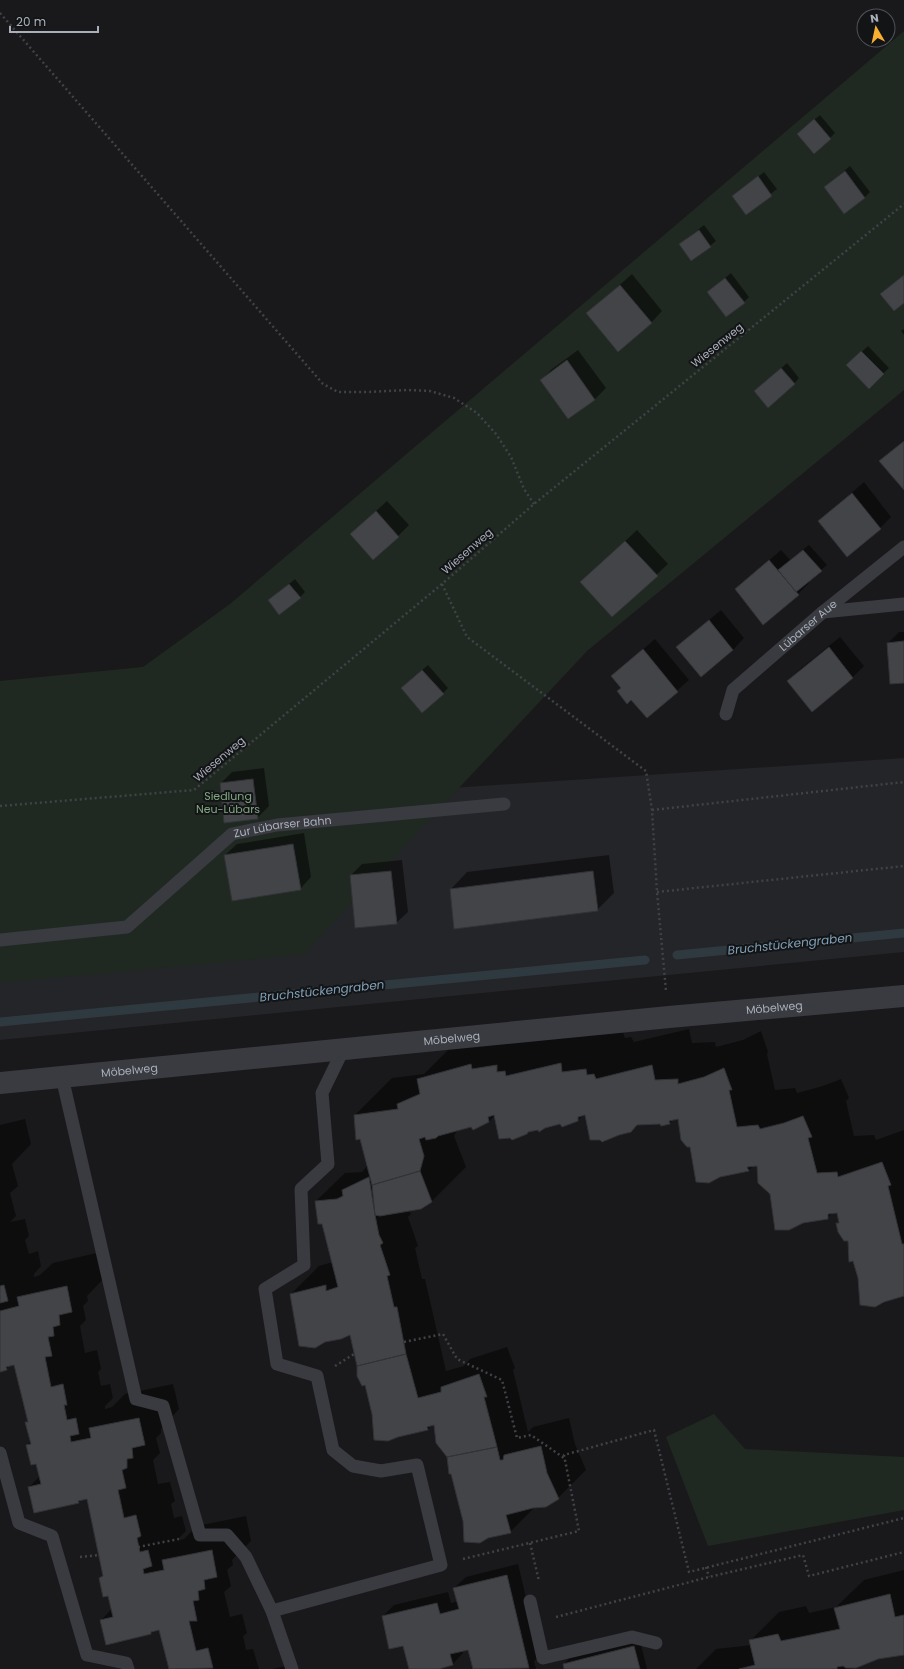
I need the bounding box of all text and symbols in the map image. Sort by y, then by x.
scale bar [10,8,98,34]
north arrow [856,8,896,48]
text: N [869,10,880,27]
text: 20 m [16,13,46,30]
street label: Wiesenweg [687,319,747,371]
street label: Wiesenweg [438,524,496,578]
street label: Lübarser Aue [775,596,840,655]
street label: Wiesenweg [190,733,248,785]
park label: Siedlung Neu-Lübars [196,788,260,817]
street label: Zur Lübarser Bahn [232,812,332,842]
water label: Bruchstückengraben [727,928,853,959]
water label: Bruchstückengraben [259,975,385,1006]
street label: Möbelweg [745,997,803,1018]
street label: Möbelweg [423,1028,481,1049]
street label: Möbelweg [100,1059,158,1081]

